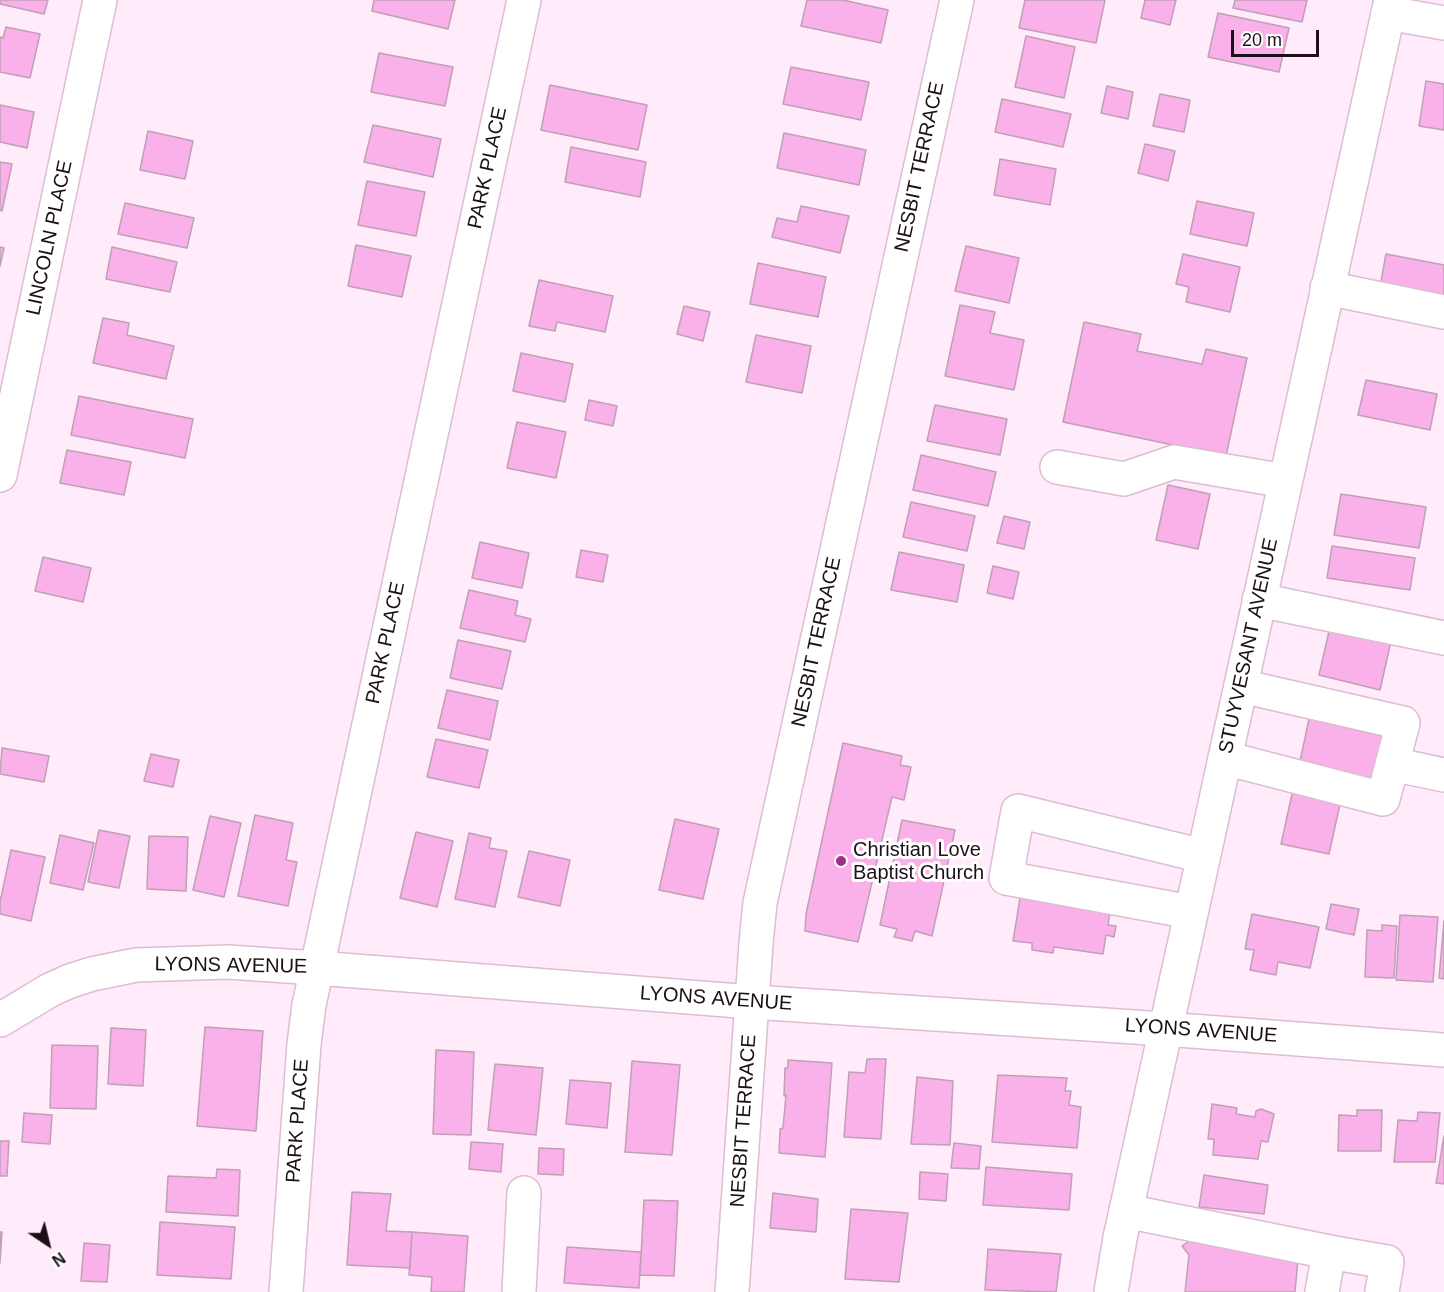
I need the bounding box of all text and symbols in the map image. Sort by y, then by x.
scale bar [1234,18,1322,56]
text: 20 m [1242,30,1282,50]
street label: NESBIT TERRACE [890,80,950,254]
street label: PARK PLACE [463,105,513,231]
street label: LINCOLN PLACE [22,158,78,318]
street label: STUYVESANT AVENUE [1214,536,1284,756]
street label: NESBIT TERRACE [787,555,847,729]
street label: PARK PLACE [361,580,411,706]
place label: Christian Love Baptist Church [853,838,984,885]
marker: Christian Love Baptist Church [834,854,848,868]
street label: LYONS AVENUE [154,953,308,979]
street label: LYONS AVENUE [639,982,793,1016]
street label: LYONS AVENUE [1124,1014,1278,1048]
street label: NESBIT TERRACE [726,1034,762,1208]
street label: PARK PLACE [282,1058,314,1184]
north arrow [18,1214,78,1274]
text: N [49,1249,68,1269]

